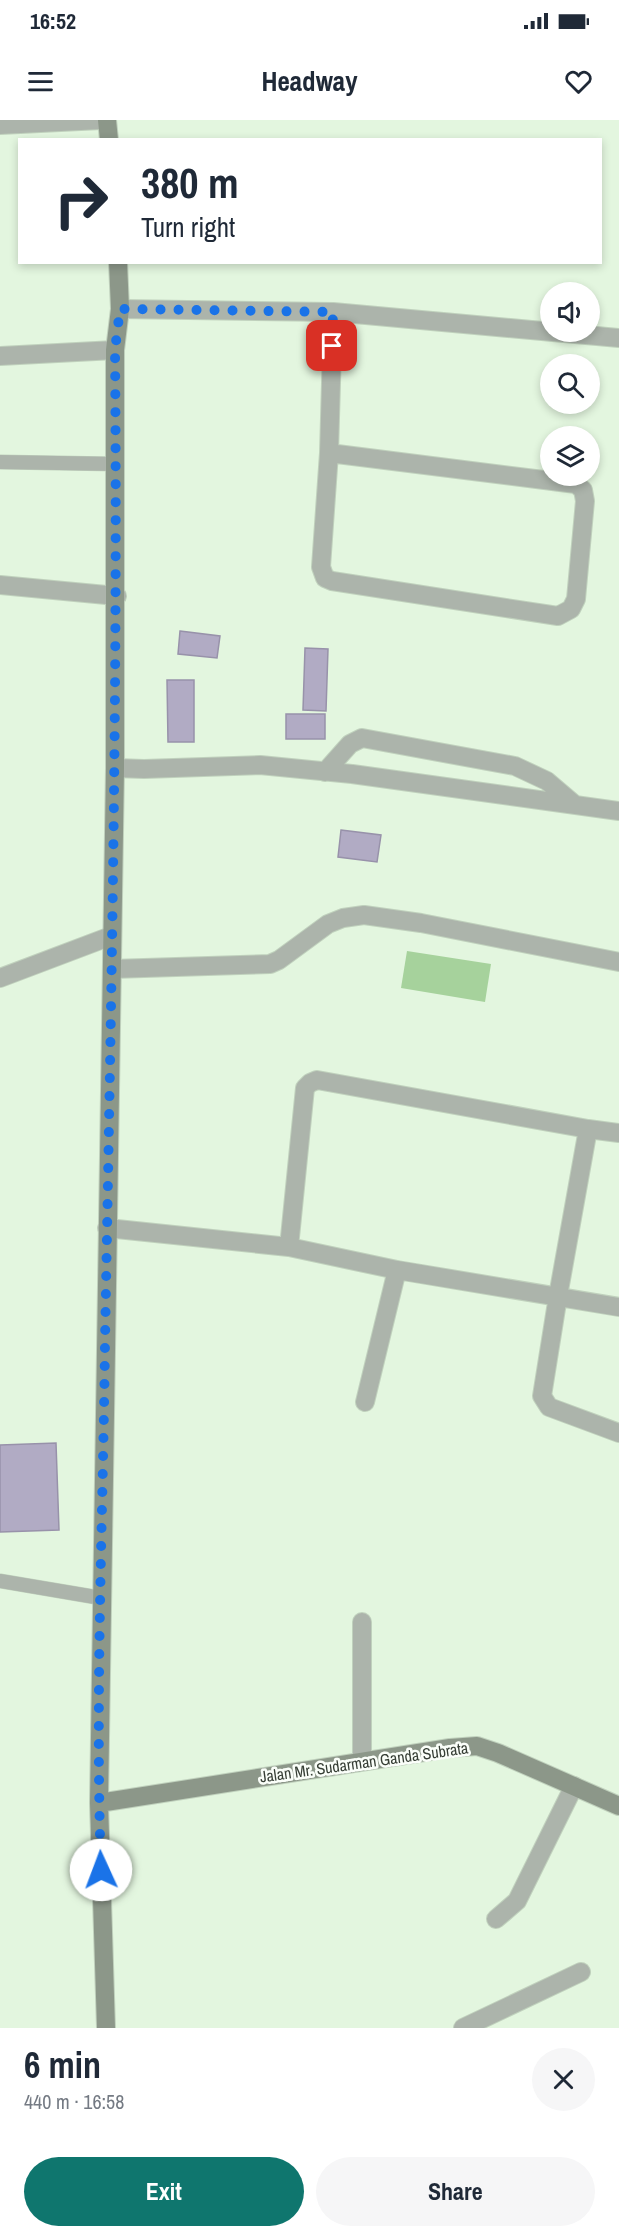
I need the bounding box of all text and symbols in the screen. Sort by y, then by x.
text: 16:52 [30,6,76,36]
text: Headway [262,63,358,99]
icon: menu [24,65,57,98]
icon: heart [562,65,595,98]
text: 380 m [141,155,239,211]
icon: right [42,162,120,240]
text: Turn right [141,209,235,245]
map controls [540,282,600,486]
button: sound [540,282,600,342]
pin [306,320,357,371]
icon: arrive [315,329,348,362]
button: search [540,354,600,414]
button: layers [540,426,600,486]
street label: Jalan Mr. Sudarman Ganda Subrata [258,1736,470,1788]
position arrow [69,1838,133,1902]
text: 6 min [24,2041,101,2089]
button: close [532,2048,595,2111]
text: 440 m · 16:58 [24,2088,124,2115]
button: Exit [24,2157,304,2226]
button: Share [316,2157,595,2226]

